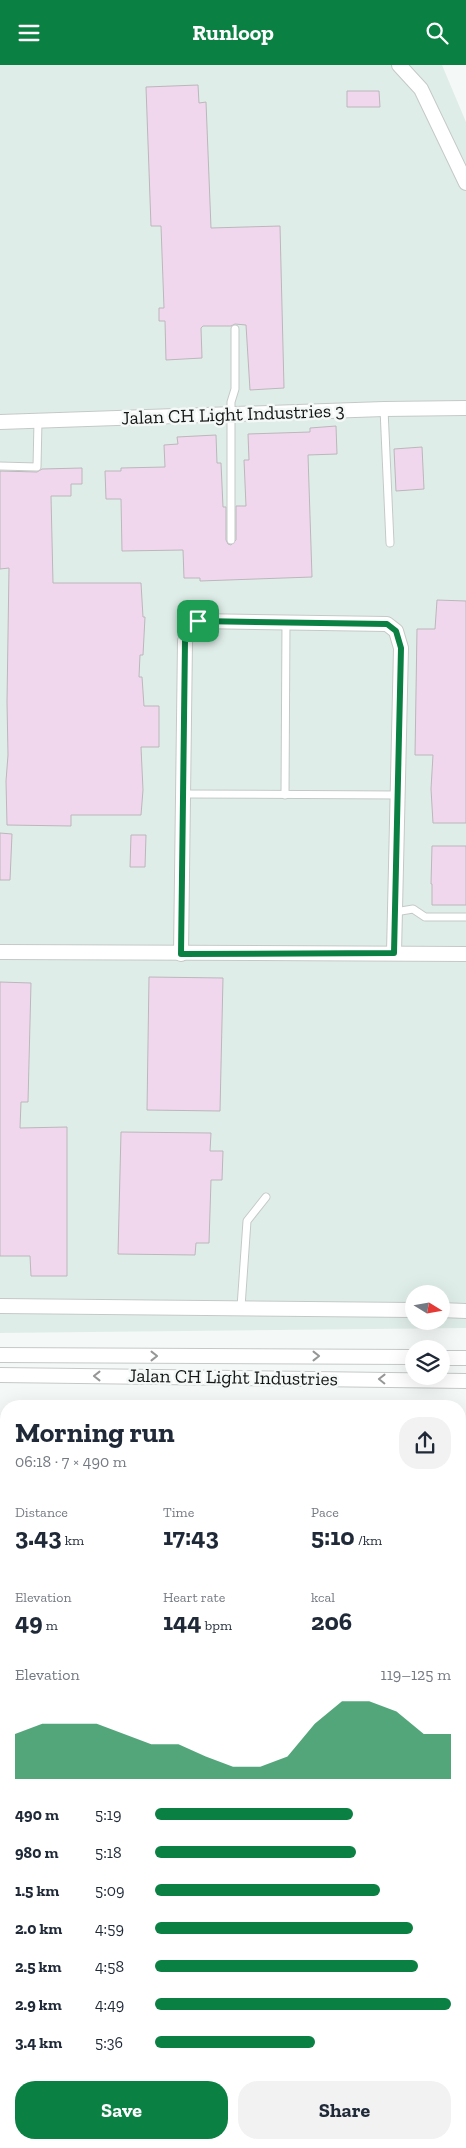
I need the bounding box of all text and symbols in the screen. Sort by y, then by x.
icon: menu [15,19,43,47]
text: Runloop [192,19,274,46]
icon: search [423,19,451,47]
street label: Jalan CH Light Industries 3 [121,399,345,429]
pin [177,600,219,642]
icon: arrive [184,607,212,635]
north arrow [405,1285,450,1330]
map controls [405,1285,450,1385]
button: layers [405,1340,450,1385]
one-way arrow [150,1351,158,1361]
one-way arrow [312,1351,320,1361]
street label: Jalan CH Light Industries [128,1364,338,1390]
one-way arrow [93,1371,101,1381]
one-way arrow [378,1374,386,1385]
text: Morning run [15,1416,175,1449]
button: share [399,1417,451,1469]
text: 06:18 · 7 × 490 m [15,1452,127,1471]
text: Distance [15,1504,68,1521]
text: Time [163,1504,194,1521]
text: Pace [311,1504,339,1521]
text: 3.43 [15,1521,62,1551]
text: 17:43 [163,1521,219,1551]
text: 5:10 [311,1521,355,1551]
text: km [62,1532,84,1549]
text: /km [355,1532,382,1549]
text: Elevation [15,1589,72,1606]
text: Heart rate [163,1589,225,1606]
text: kcal [311,1589,335,1606]
text: 49 [15,1606,43,1636]
text: 144 [163,1606,202,1636]
text: 206 [311,1606,352,1636]
text: m [43,1617,58,1634]
text: bpm [202,1617,232,1634]
text: Elevation [15,1665,80,1684]
text: 119–125 m [380,1665,451,1684]
text: 490 m [15,1805,59,1824]
text: 5:19 [95,1805,121,1824]
text: 980 m [15,1843,58,1862]
text: 5:18 [95,1843,122,1862]
text: 1.5 km [15,1881,59,1900]
text: 5:09 [95,1881,125,1900]
text: 2.0 km [15,1919,62,1938]
text: 4:59 [95,1919,124,1938]
text: 2.5 km [15,1957,61,1976]
text: 4:58 [95,1957,124,1976]
text: 2.9 km [15,1995,62,2014]
text: 4:49 [95,1995,124,2014]
text: 3.4 km [15,2033,62,2052]
text: 5:36 [95,2033,123,2052]
button: Save [15,2081,228,2139]
button: Share [238,2081,451,2139]

